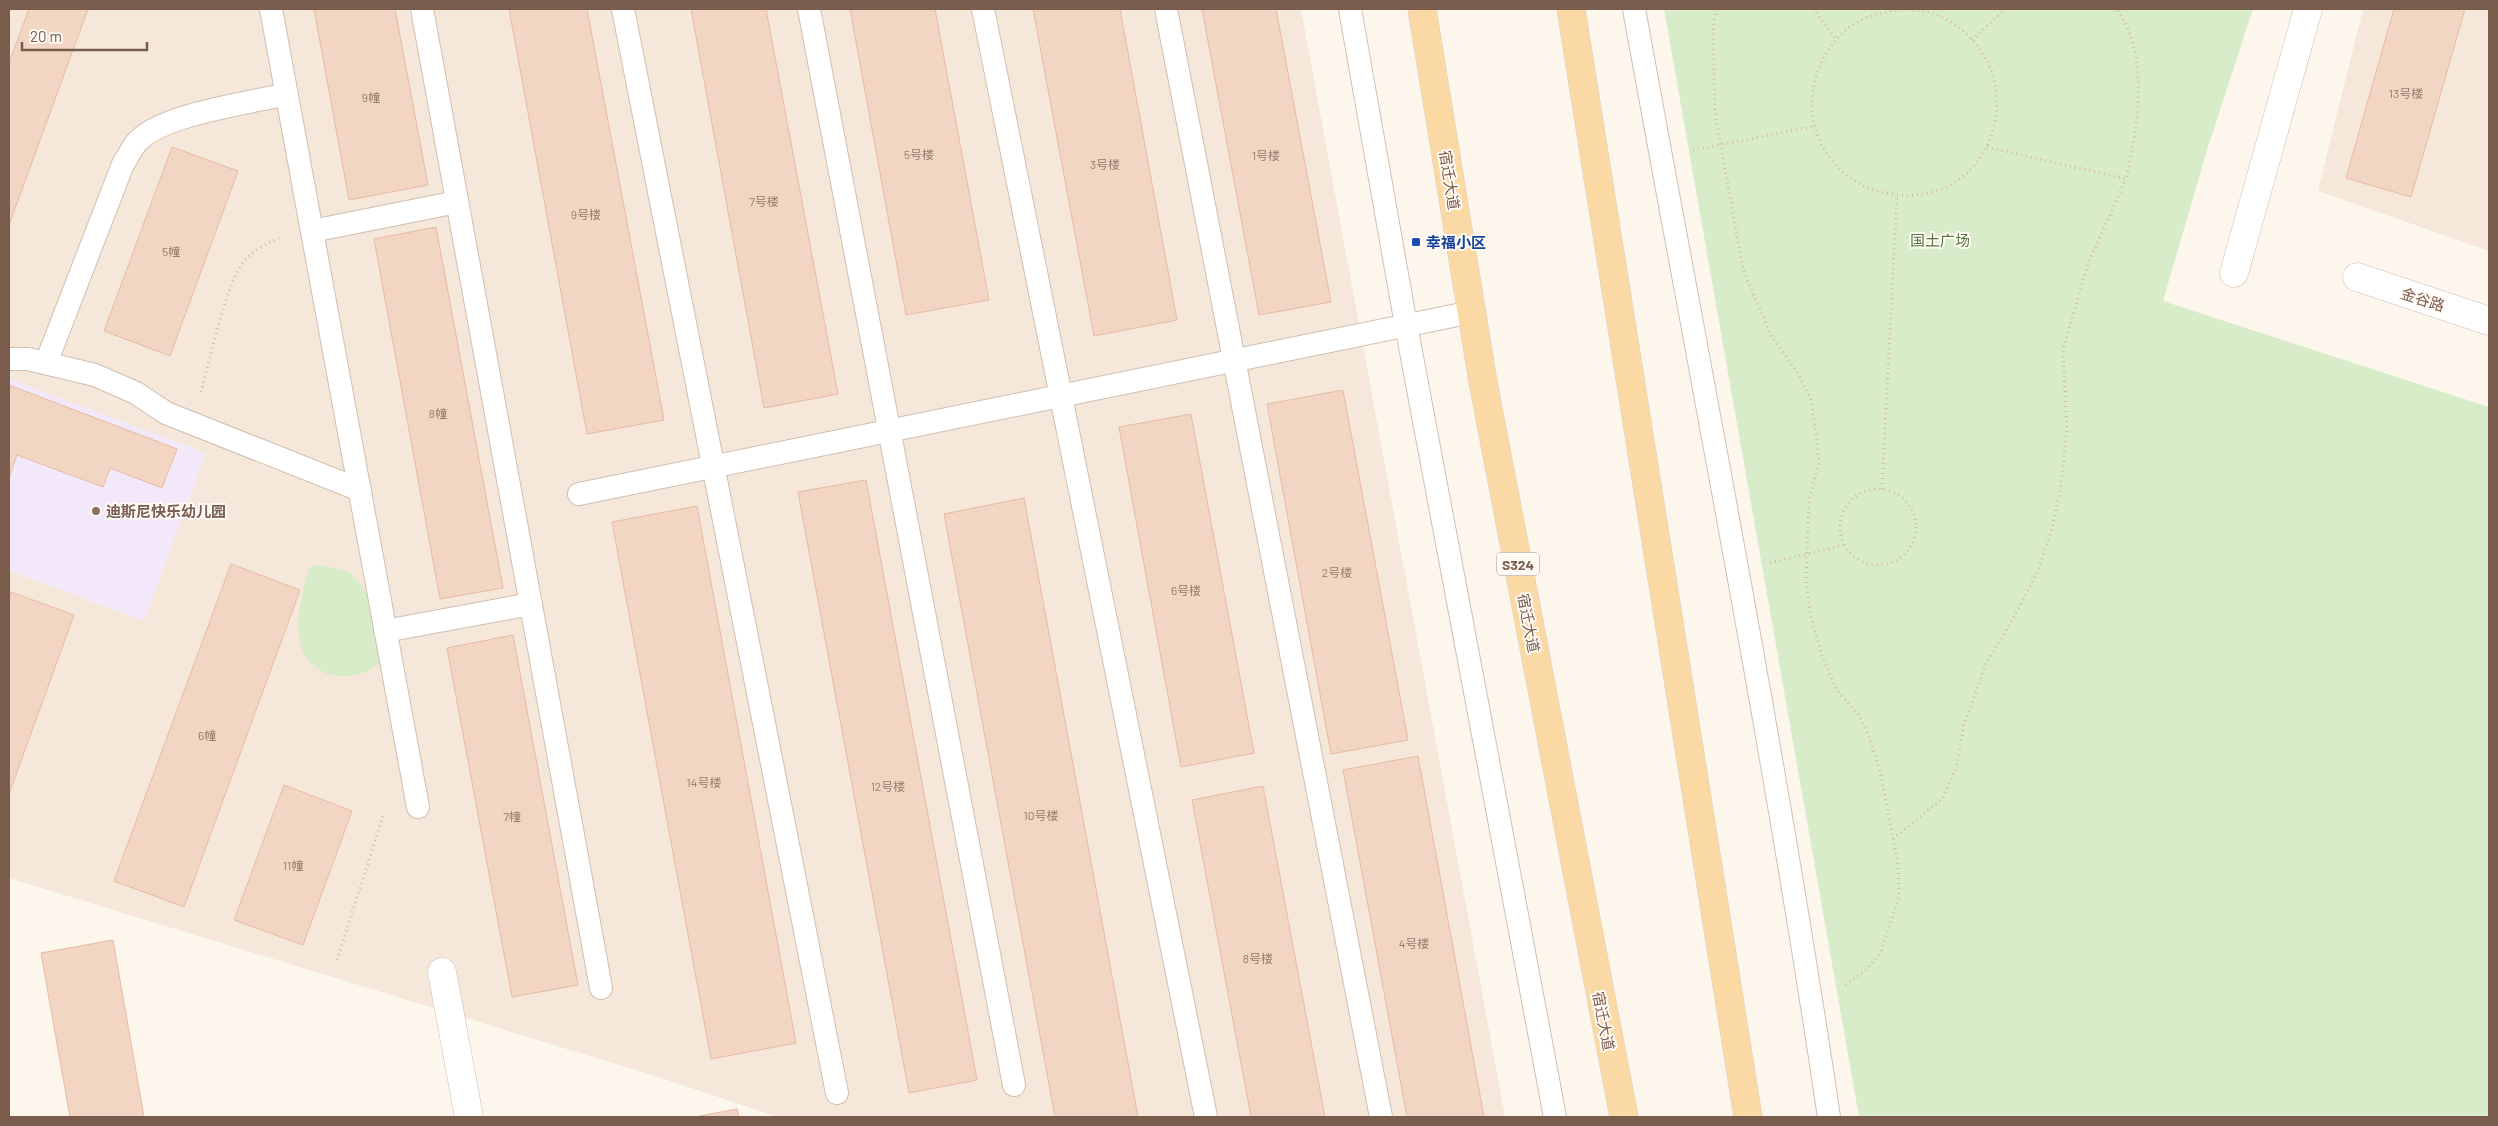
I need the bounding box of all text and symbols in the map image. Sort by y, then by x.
scale bar [22,20,148,52]
text: 20 m [30,27,62,45]
house number: 13号楼 [2389,86,2423,100]
house number: 9幢 [362,90,380,104]
house number: 5号楼 [904,147,934,161]
house number: 1号楼 [1252,148,1280,162]
street label: 宿迁大道 [1436,149,1464,211]
house number: 3号楼 [1090,157,1120,171]
house number: 7号楼 [749,194,779,208]
house number: 9号楼 [571,207,601,221]
park label: 国土广场 [1910,231,1970,249]
place label: 幸福小区 [1426,233,1486,251]
marker: 幸福小区 [1410,236,1422,248]
house number: 5幢 [162,244,180,258]
street label: 金谷路 [2399,283,2447,315]
house number: 8幢 [429,406,447,420]
place label: 迪斯尼快乐幼儿园 [106,502,226,520]
marker: 迪斯尼快乐幼儿园 [90,505,102,517]
road number: S324 [1497,552,1539,576]
house number: 2号楼 [1322,565,1352,579]
house number: 6号楼 [1171,583,1201,597]
street label: 宿迁大道 [1514,592,1544,654]
house number: 6幢 [198,728,216,742]
house number: 14号楼 [687,775,721,789]
house number: 12号楼 [871,779,905,793]
house number: 10号楼 [1024,808,1058,822]
house number: 7幢 [503,809,521,823]
house number: 11幢 [283,858,303,872]
house number: 4号楼 [1399,936,1429,950]
house number: 8号楼 [1243,951,1273,965]
street label: 宿迁大道 [1589,990,1619,1052]

